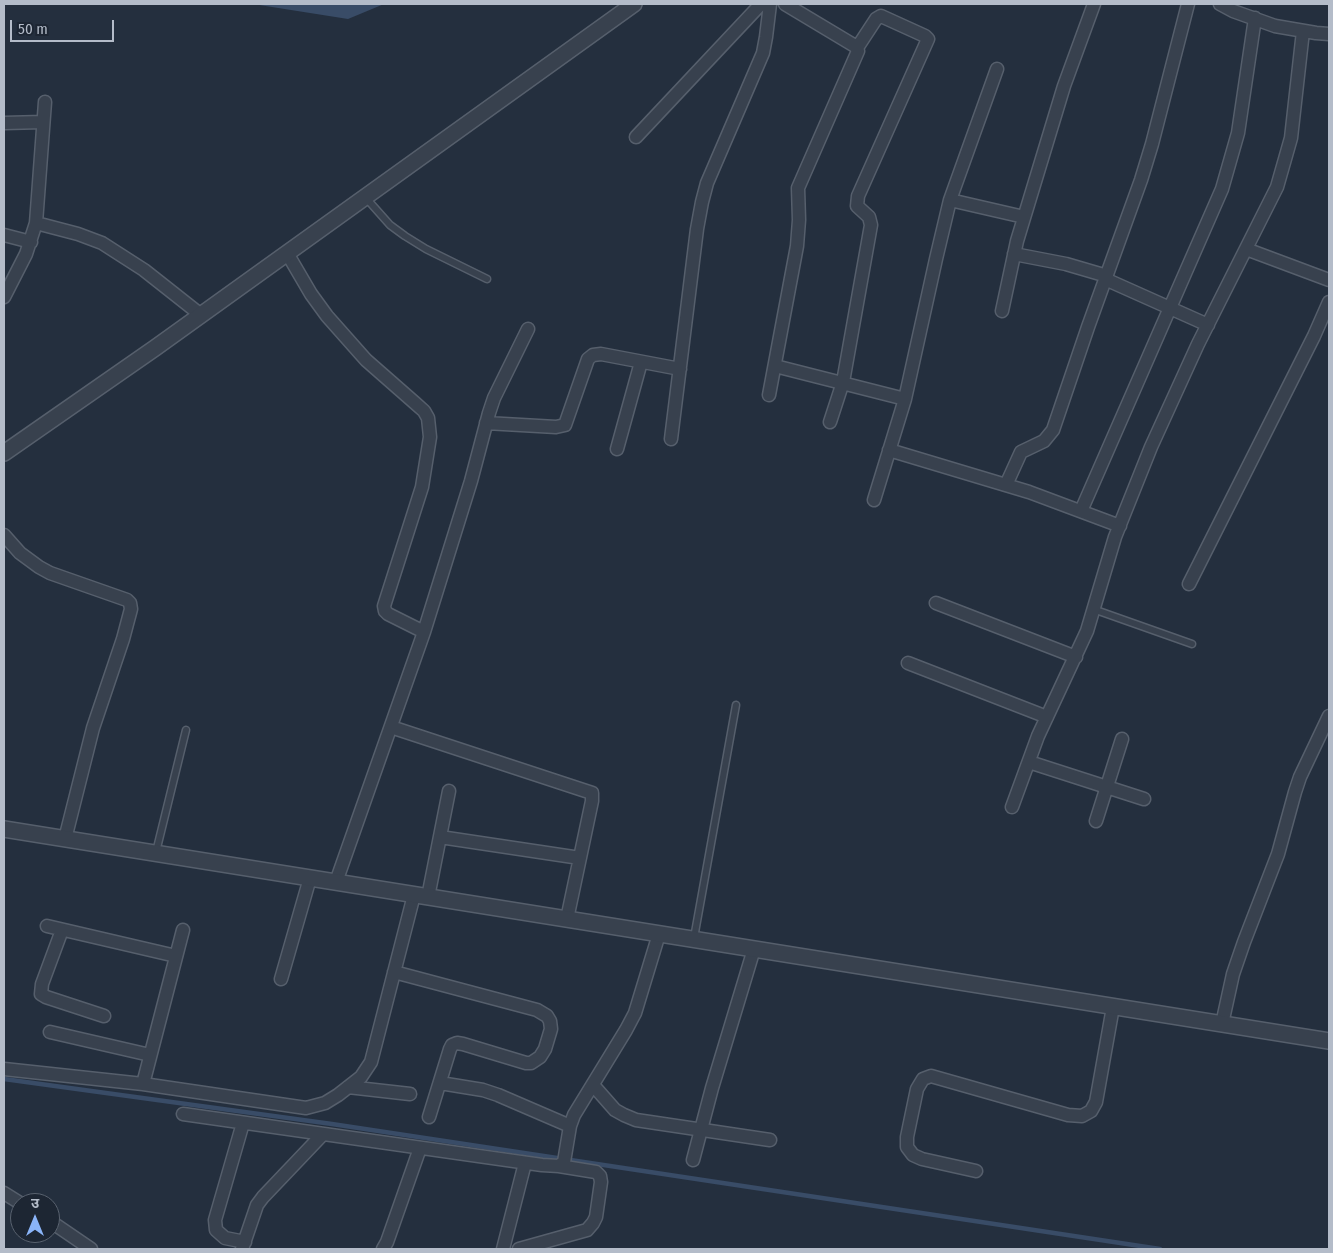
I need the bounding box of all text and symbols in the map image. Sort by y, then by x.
scale bar [12,10,116,42]
text: 50 m [18,20,48,38]
north arrow [10,1193,60,1243]
text: उ [31,1195,39,1212]

